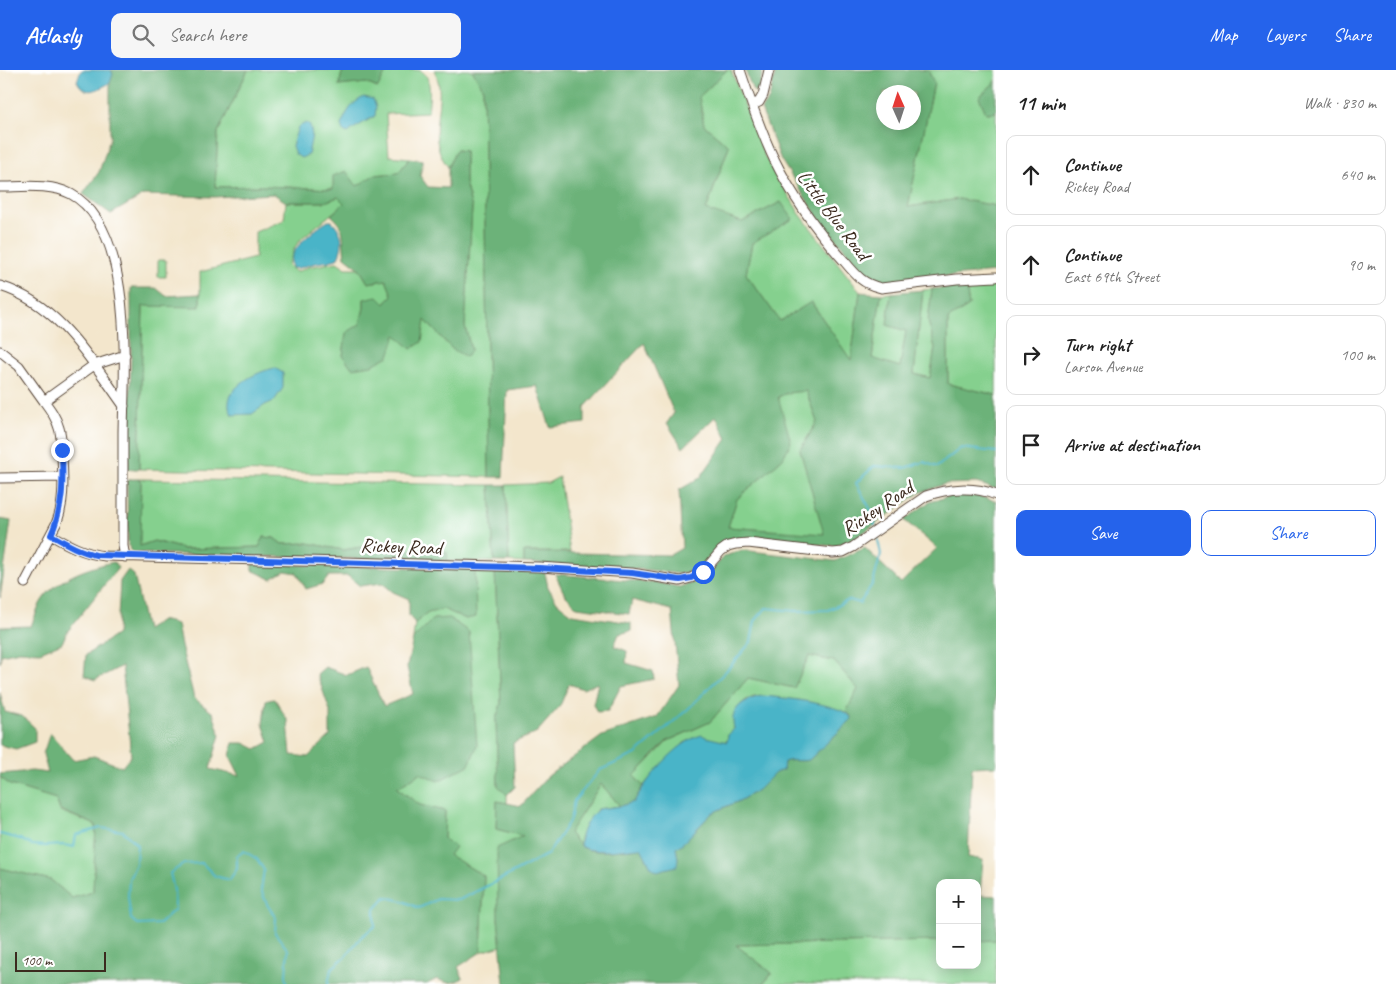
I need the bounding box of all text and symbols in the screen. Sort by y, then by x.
search box [111,13,461,58]
text: Atlasly [25,20,81,50]
icon: search [129,21,157,49]
text: Search here [169,23,246,47]
text: Map [1210,24,1238,46]
text: Layers [1266,24,1305,46]
text: Share [1333,24,1371,46]
north arrow [876,85,921,130]
text: 11 min [1016,90,1066,116]
text: Walk · 830 m [1304,93,1376,113]
text: Continue [1064,153,1121,177]
icon: ahead [1017,161,1045,189]
street label: Little Blue Road [792,165,877,268]
text: 640 m [1341,165,1375,185]
text: Rickey Road [1064,177,1129,197]
text: Continue [1064,243,1121,267]
icon: ahead [1017,251,1045,279]
text: 90 m [1348,255,1375,275]
text: East 69th Street [1064,267,1159,287]
text: Turn right [1064,333,1131,357]
icon: right [1017,341,1045,369]
text: 100 m [1341,345,1375,365]
text: Larson Avenue [1064,357,1143,377]
icon: arrive [1017,431,1045,459]
text: Arrive at destination [1064,433,1200,457]
route end [51,439,74,462]
street label: Rickey Road [837,474,921,541]
button: Save [1016,510,1191,556]
button: Share [1201,510,1376,556]
street label: Rickey Road [360,533,445,561]
route start [692,561,715,584]
map controls [936,879,981,969]
button: + [936,879,981,924]
button: − [936,924,981,969]
scale bar [15,949,106,972]
text: 100 m [22,952,52,969]

